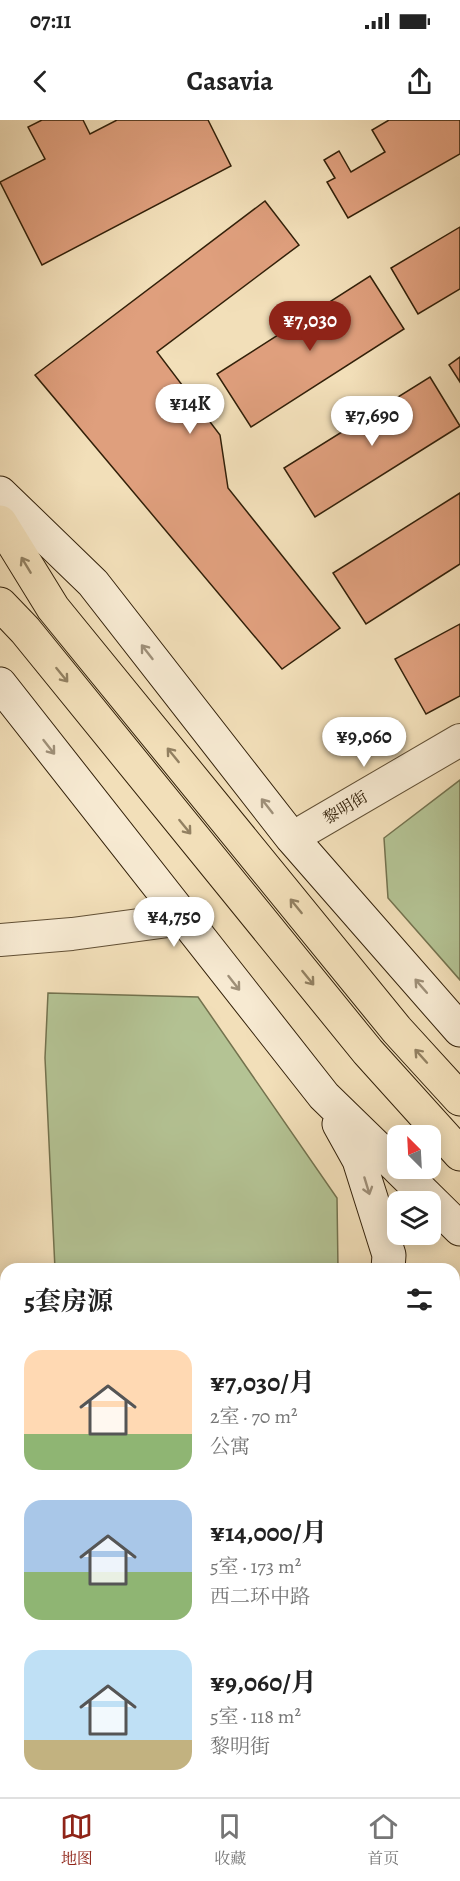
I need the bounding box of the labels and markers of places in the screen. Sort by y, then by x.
pin: ¥7,030 [261,301,359,352]
pin: ¥14K [154,384,226,435]
pin: ¥7,690 [323,396,421,447]
pin: ¥9,060 [315,717,413,768]
pin: ¥4,750 [125,897,223,948]

